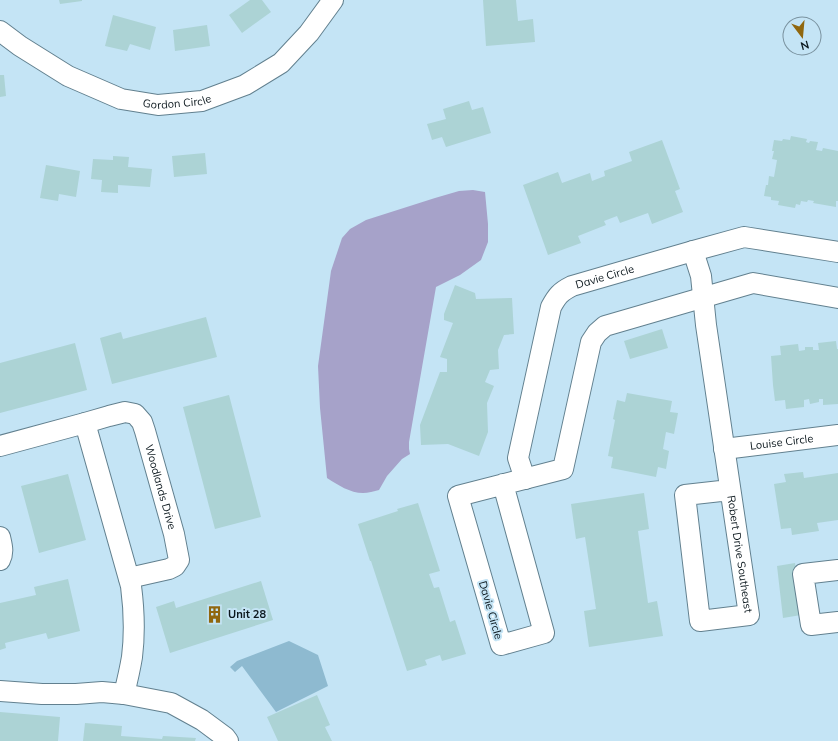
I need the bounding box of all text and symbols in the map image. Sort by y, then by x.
north arrow [782,16,822,56]
text: N [799,38,811,53]
street label: Gordon Circle [142,91,213,112]
street label: Davie Circle [574,261,636,292]
street label: Louise Circle [749,431,814,453]
street label: Woodlands Drive [142,443,179,531]
street label: Robert Drive Southeast [724,494,756,614]
street label: Davie Circle [476,579,506,641]
building icon: Unit 28 [205,604,225,624]
place label: Unit 28 [228,607,266,621]

